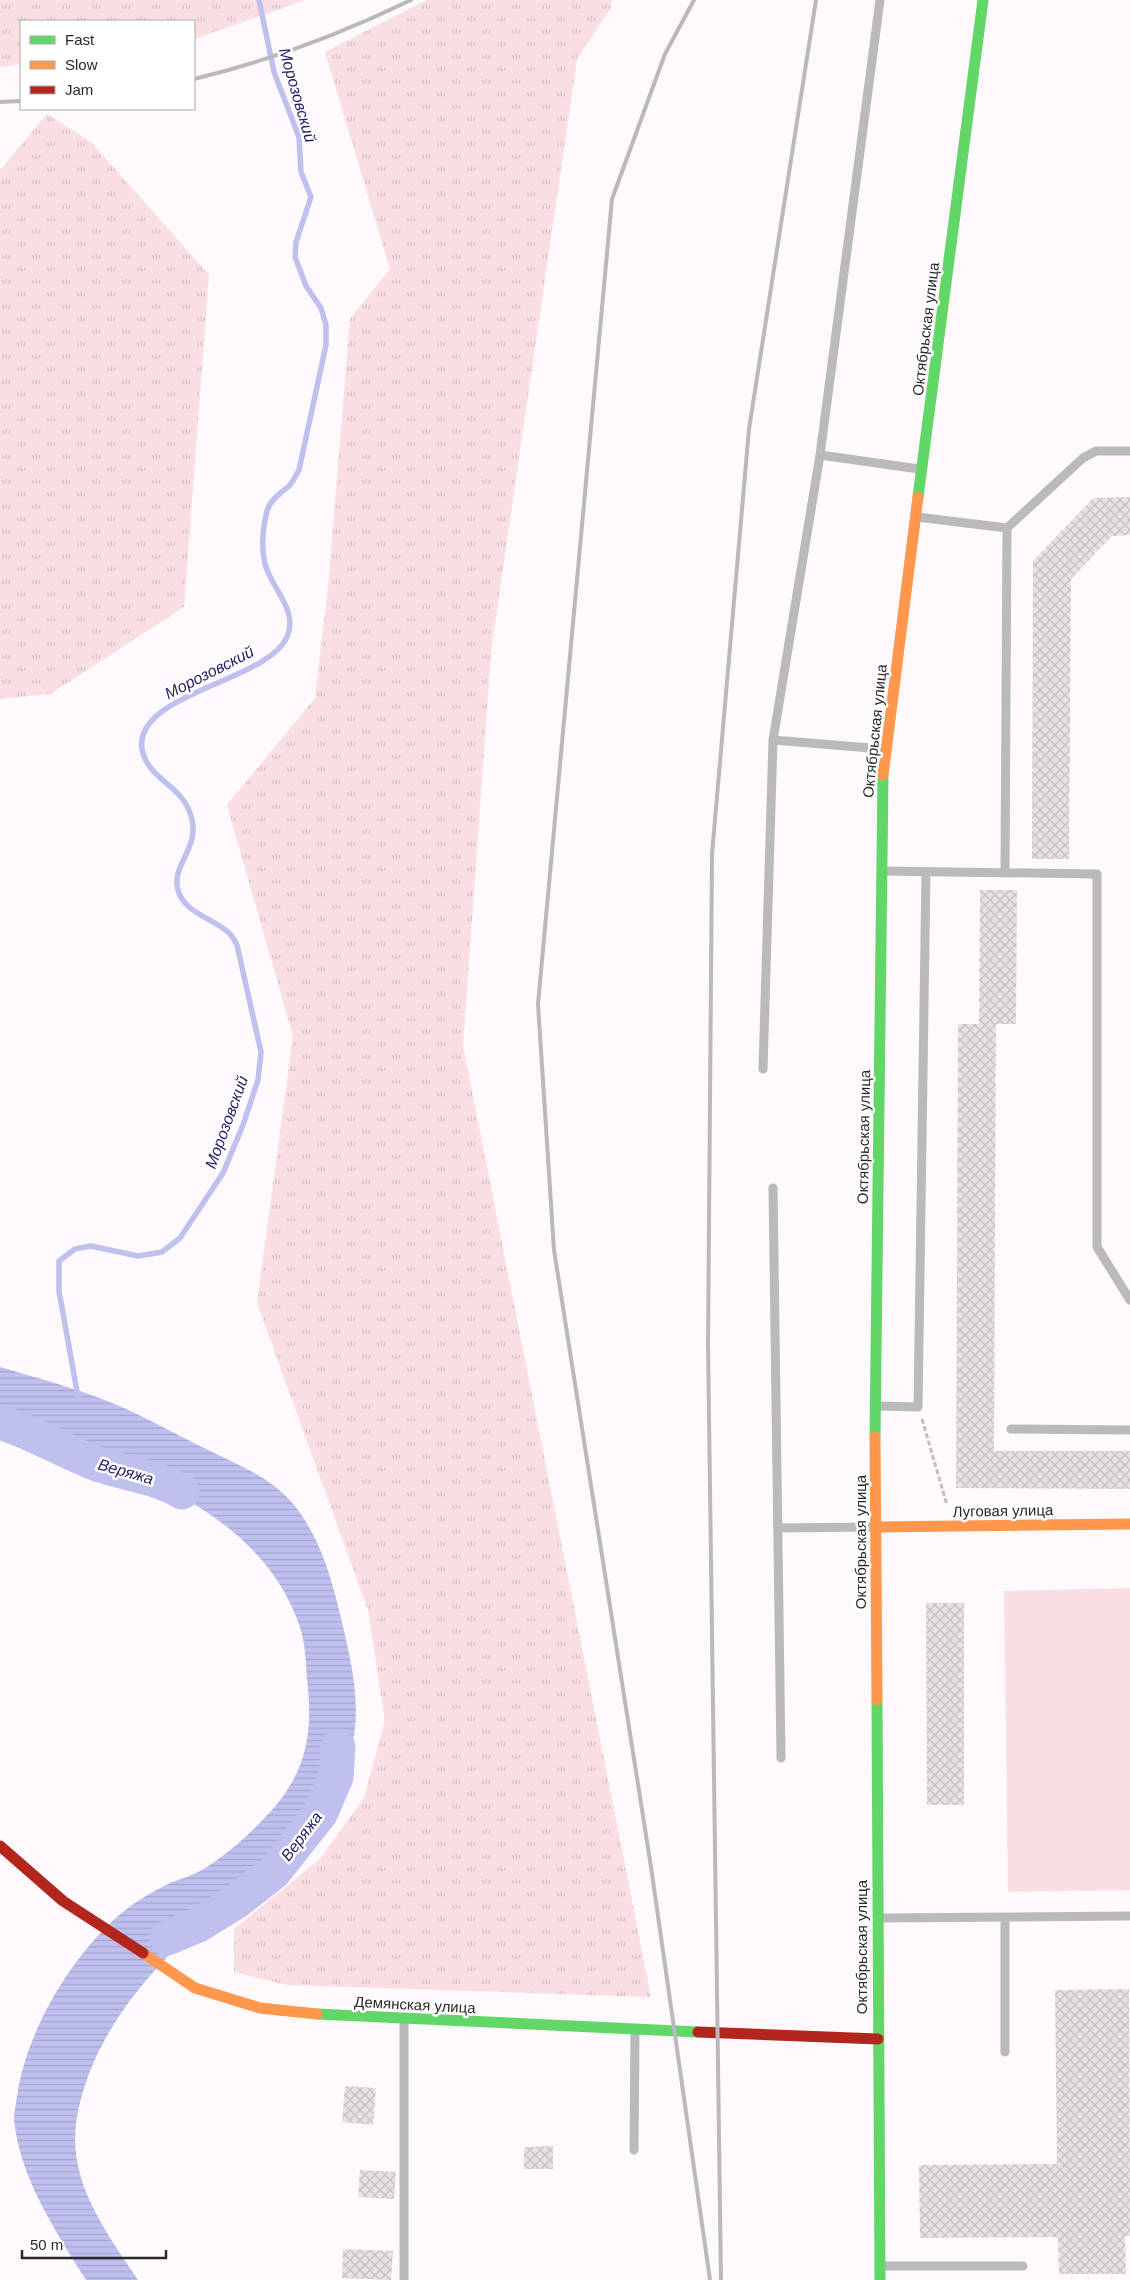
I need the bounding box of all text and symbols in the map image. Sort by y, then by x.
legend [20,20,195,110]
text: Fast [65,31,95,48]
water label: Морозовский [276,46,319,144]
text: Slow [65,56,98,73]
text: Jam [65,81,93,98]
street label: Октябрьская улица [909,261,942,397]
water label: Морозовский [162,643,257,702]
street label: Октябрьская улица [859,663,890,799]
street label: Октябрьская улица [854,1069,873,1204]
water label: Морозовский [202,1073,251,1171]
water label: Веряжа [96,1455,156,1487]
street label: Октябрьская улица [852,1474,869,1609]
street label: Луговая улица [953,1501,1054,1520]
water label: Веряжа [278,1808,325,1864]
street label: Октябрьская улица [853,1879,870,2014]
street label: Демянская улица [354,1993,477,2016]
scale bar [22,2228,166,2260]
text: 50 m [30,2236,63,2253]

